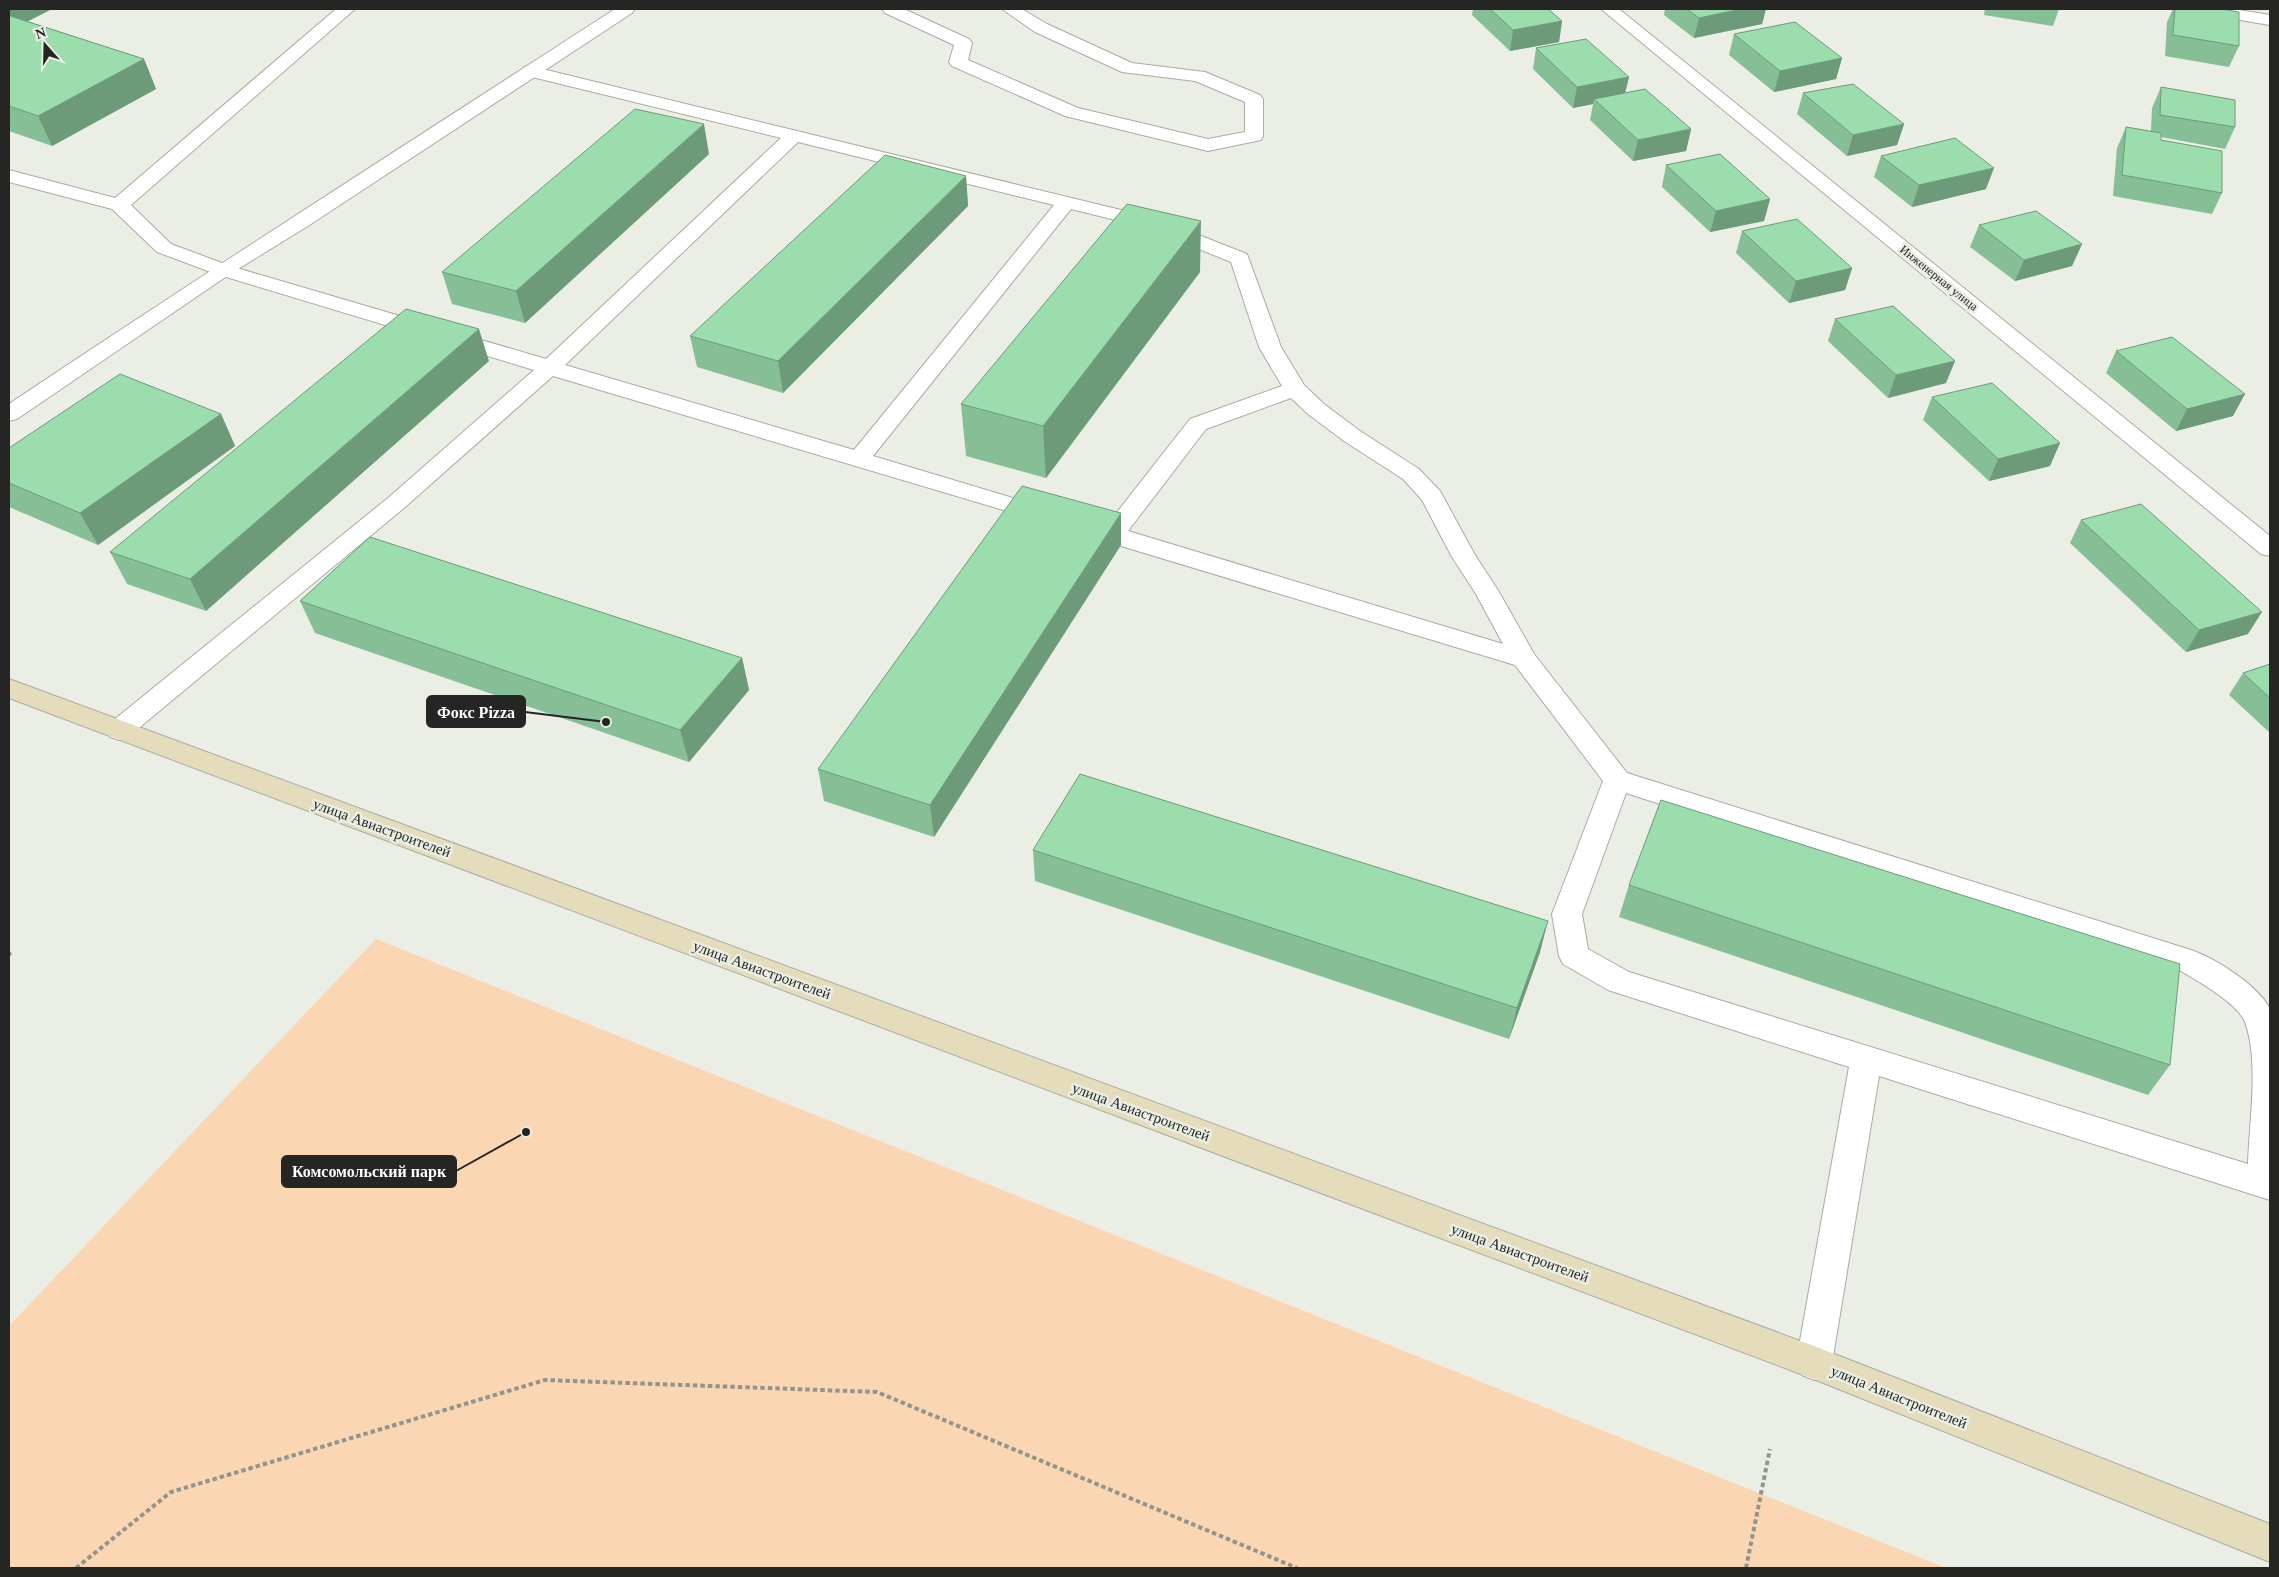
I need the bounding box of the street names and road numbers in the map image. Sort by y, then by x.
street label: Инженерная улица [1897,242,1981,314]
street label: улица Авиастроителей [311,796,453,860]
street label: улица Авиастроителей [691,938,833,1002]
street label: улица Авиастроителей [1070,1080,1212,1144]
street label: улица Авиастроителей [1449,1221,1591,1285]
street label: улица Авиастроителей [1829,1362,1969,1432]

